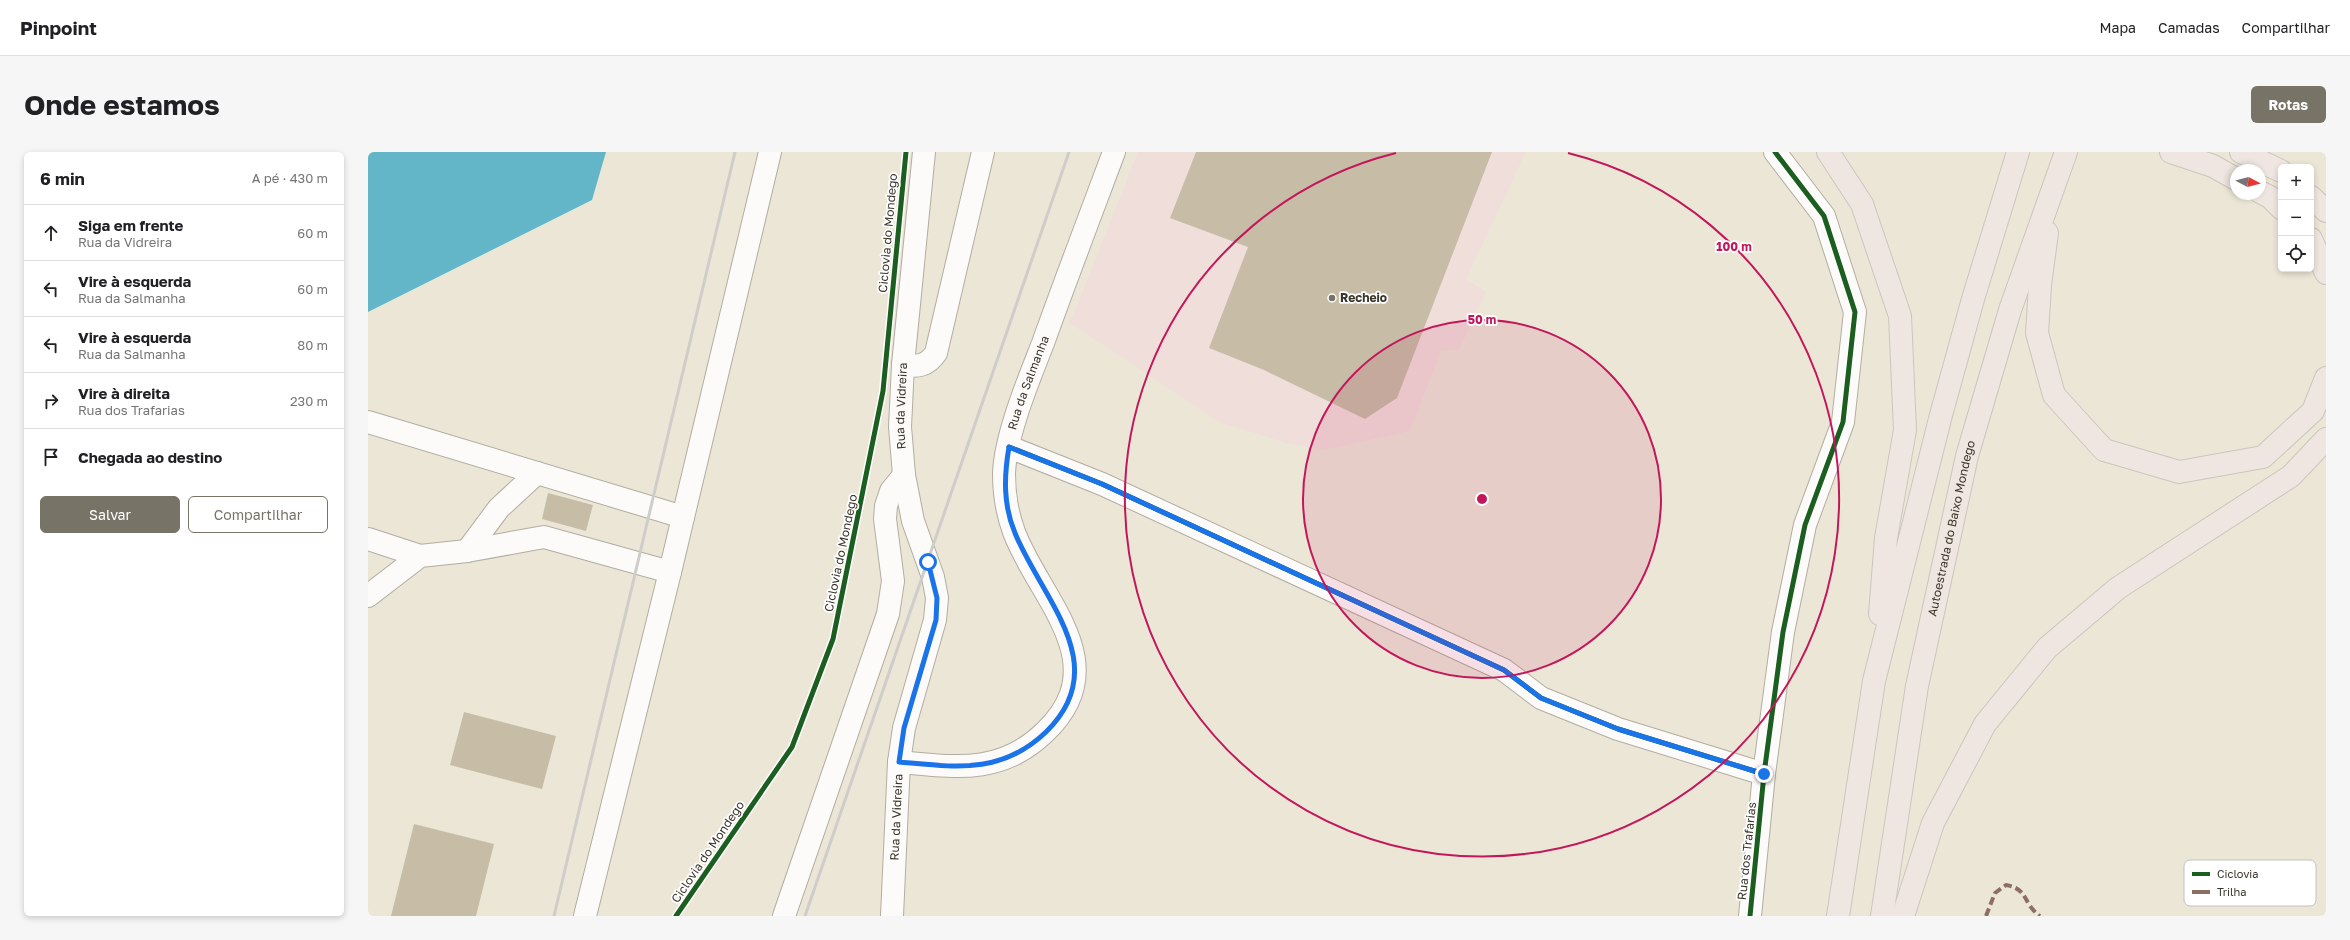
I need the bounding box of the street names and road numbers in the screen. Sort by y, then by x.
street label: Ciclovia do Mondego [875,173,900,293]
street label: Rua da Salmanha [1004,333,1052,432]
street label: Rua da Vidreira [892,362,910,450]
street label: Autoestrada do Baixo Mondego [1924,438,1978,618]
street label: Ciclovia do Mondego [821,493,860,613]
street label: Rua da Vidreira [887,773,905,861]
street label: Ciclovia do Mondego [668,798,747,906]
street label: Rua dos Trafarias [1734,801,1759,901]

